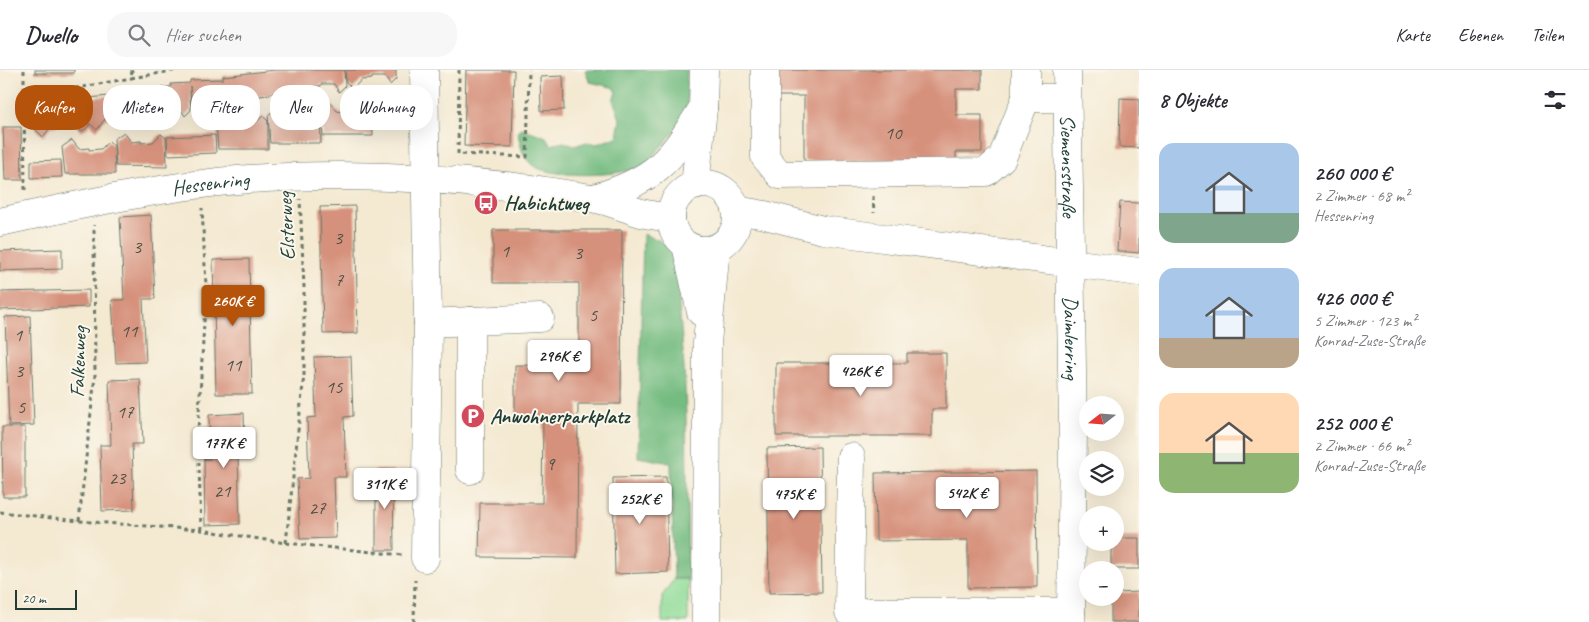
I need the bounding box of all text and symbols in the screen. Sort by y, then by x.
search box [107,12,457,57]
text: Dwello [25,20,77,50]
icon: search [125,21,153,49]
text: Hier suchen [165,23,241,47]
text: Karte [1395,24,1430,46]
text: Ebenen [1458,24,1503,46]
text: Teilen [1531,24,1564,46]
chip: Kaufen [15,85,93,130]
chip: Mieten [103,85,181,130]
chip: Filter [191,85,260,130]
chip: Neu [270,85,330,130]
chip: Wohnung [340,85,433,130]
icon: filters [1541,86,1569,114]
text: 8 Objekte [1159,87,1227,113]
street label: Siemensstraße [1055,114,1083,220]
house number: 10 [884,121,903,145]
text: 260 000 € [1314,160,1391,186]
icon: home [1199,163,1259,223]
street label: Hessenring [170,166,252,201]
text: 2 Zimmer · 68 m² [1314,186,1409,206]
street label: Elsterweg [271,190,301,261]
bus stop icon: Habichtweg [473,190,499,216]
place label: Habichtweg [504,190,591,216]
text: Hessenring [1314,206,1373,226]
house number: 3 [334,226,344,250]
house number: 3 [133,235,143,259]
house number: 1 [501,239,511,263]
house number: 3 [574,241,584,265]
house number: 7 [335,268,345,292]
pin: 260K € [192,284,274,327]
text: 426 000 € [1314,285,1391,311]
icon: home [1199,288,1259,348]
text: 260K € [212,291,254,311]
street label: Daimlerring [1058,296,1085,381]
house number: 5 [589,303,599,327]
text: 5 Zimmer · 123 m² [1314,311,1416,331]
house number: 11 [120,319,139,343]
house number: 1 [14,323,24,347]
street label: Falkenweg [64,325,92,398]
text: Konrad-Zuse-Straße [1314,331,1425,351]
pin: 296K € [518,340,600,382]
text: 296K € [539,346,579,366]
house number: 11 [224,353,243,377]
pin: 426K € [820,354,902,397]
house number: 3 [15,359,25,383]
text: 426K € [840,361,882,381]
house number: 15 [325,375,344,399]
house number: 5 [17,395,27,419]
north arrow [1079,396,1124,441]
map controls [1079,396,1124,606]
house number: 17 [116,400,135,424]
parking icon: Anwohnerparkplatz [460,403,486,429]
place label: Anwohnerparkplatz [490,403,631,429]
text: 252 000 € [1314,410,1390,436]
icon: home [1199,413,1259,473]
pin: 177K € [183,426,265,469]
text: 177K € [204,433,244,453]
text: 2 Zimmer · 66 m² [1314,436,1409,456]
button: layers [1079,451,1124,496]
house number: 9 [546,452,556,476]
text: Konrad-Zuse-Straße [1314,456,1425,476]
house number: 23 [108,466,127,490]
pin: 311K € [344,468,426,510]
text: 311K € [365,474,405,494]
pin: 542K € [926,476,1008,519]
pin: 475K € [753,478,835,520]
house number: 21 [213,479,232,503]
pin: 252K € [599,482,681,525]
text: 542K € [947,483,987,503]
text: 475K € [774,484,814,504]
text: 252K € [620,489,660,509]
house number: 27 [308,496,327,520]
button: + [1079,506,1124,551]
button: − [1079,561,1124,606]
scale bar [15,587,78,610]
text: 20 m [22,590,46,607]

